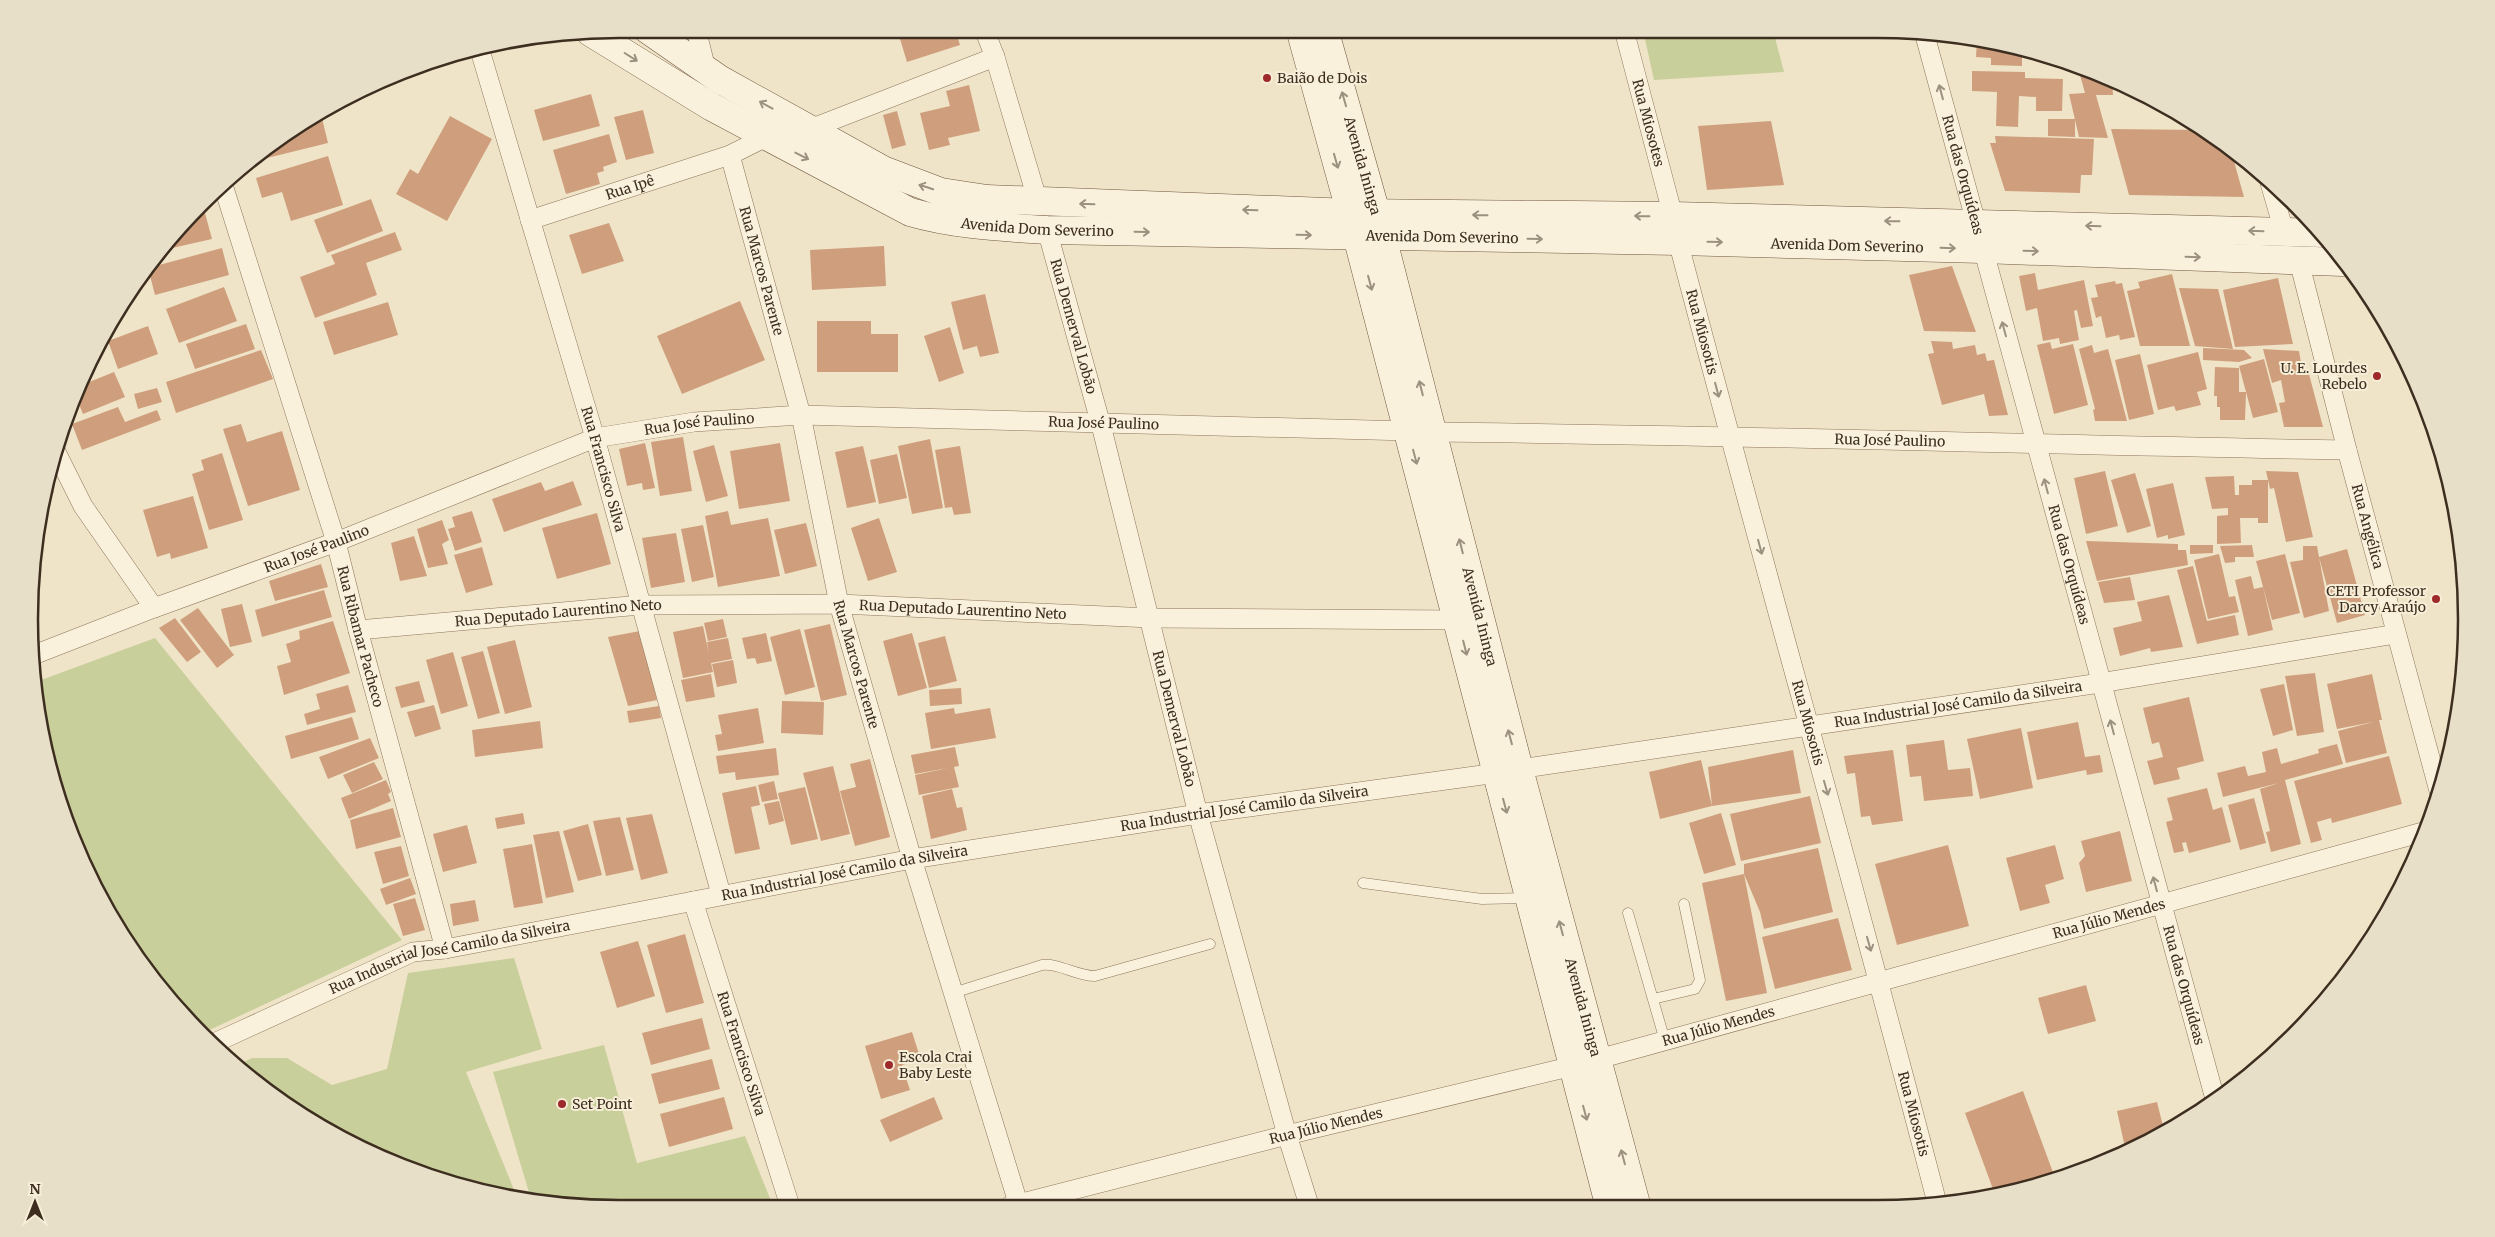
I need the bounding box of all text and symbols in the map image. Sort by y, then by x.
one-way arrow [624,53,638,63]
place label: Baião de Dois [1277,69,1367,87]
marker: Baião de Dois [1261,72,1273,84]
street label: Rua Miosotes [1628,77,1669,169]
one-way arrow [1935,84,1945,100]
one-way arrow [1338,92,1348,108]
one-way arrow [759,100,774,110]
street label: Avenida Ininga [1340,113,1385,217]
street label: Rua das Orquídeas [1938,113,1988,237]
one-way arrow [794,152,809,161]
one-way arrow [1332,152,1342,168]
street label: Rua Ipê [603,171,657,204]
one-way arrow [919,182,935,191]
one-way arrow [1080,199,1096,209]
street label: Rua Marcos Parente [735,204,788,337]
one-way arrow [1242,205,1258,214]
one-way arrow [1472,210,1488,219]
one-way arrow [1635,211,1651,221]
street label: Avenida Dom Severino [959,214,1114,240]
one-way arrow [1884,217,1900,226]
one-way arrow [2086,222,2102,231]
one-way arrow [2248,226,2264,235]
one-way arrow [1133,227,1149,237]
street label: Avenida Dom Severino [1365,227,1519,247]
one-way arrow [1296,230,1312,240]
one-way arrow [1527,234,1543,243]
street label: Avenida Dom Severino [1769,234,1924,256]
one-way arrow [1707,237,1723,247]
one-way arrow [1940,243,1956,253]
one-way arrow [2022,246,2039,256]
one-way arrow [2185,253,2201,262]
street label: Rua Demerval Lobão [1046,257,1101,396]
one-way arrow [1365,275,1375,291]
street label: Rua Miosotis [1682,287,1722,377]
one-way arrow [1999,321,2008,337]
place label: U. E. Lourdes Rebelo [2280,359,2367,393]
marker: U. E. Lourdes Rebelo [2371,370,2383,382]
one-way arrow [1415,381,1425,397]
one-way arrow [1713,381,1722,397]
street label: Rua Francisco Silva [577,404,630,534]
street label: Rua José Paulino [643,409,755,439]
street label: Rua José Paulino [1048,413,1159,433]
street label: Rua José Paulino [1834,430,1946,451]
one-way arrow [1411,449,1420,465]
one-way arrow [2041,478,2051,494]
street label: Rua Angélica [2348,482,2388,571]
street label: Rua das Orquídeas [2044,503,2094,627]
street label: Rua José Paulino [261,521,372,576]
one-way arrow [1456,538,1465,554]
one-way arrow [1755,538,1765,554]
street label: Rua Ribamar Pacheco [333,564,388,709]
street label: Avenida Ininga [1458,564,1501,668]
place label: CETI Professor Darcy Araújo [2326,582,2426,616]
marker: CETI Professor Darcy Araújo [2430,593,2442,605]
street label: Rua Deputado Laurentino Neto [454,596,662,630]
street label: Rua Deputado Laurentino Neto [859,596,1067,623]
street label: Rua Marcos Parente [829,598,883,731]
one-way arrow [1461,640,1471,656]
street label: Rua Demerval Lobão [1149,649,1200,789]
street label: Rua Industrial José Camilo da Silveira [1833,677,2084,731]
street label: Rua Miosotis [1788,678,1828,768]
one-way arrow [2107,719,2117,735]
one-way arrow [1505,729,1515,745]
one-way arrow [1822,779,1831,795]
street label: Rua Industrial José Camilo da Silveira [1119,782,1370,835]
one-way arrow [1501,797,1510,813]
street label: Rua Industrial José Camilo da Silveira [720,841,970,905]
one-way arrow [2150,876,2159,892]
street label: Rua Júlio Mendes [2051,894,2167,943]
street label: Rua Industrial José Camilo da Silveira [326,916,572,998]
one-way arrow [1556,920,1565,936]
street label: Rua das Orquídeas [2159,923,2209,1047]
one-way arrow [1865,936,1875,952]
street label: Avenida Ininga [1561,955,1605,1059]
street label: Rua Francisco Silva [713,989,770,1118]
street label: Rua Júlio Mendes [1660,1002,1777,1050]
place label: Escola Crai Baby Leste [899,1048,973,1082]
marker: Escola Crai Baby Leste [883,1059,895,1071]
street label: Rua Miosotis [1894,1069,1934,1159]
place label: Set Point [572,1095,633,1113]
marker: Set Point [556,1098,568,1110]
street label: Rua Júlio Mendes [1267,1103,1385,1148]
one-way arrow [1581,1105,1590,1121]
one-way arrow [1618,1150,1627,1166]
north arrow [10,1177,60,1227]
text: N [29,1180,41,1198]

